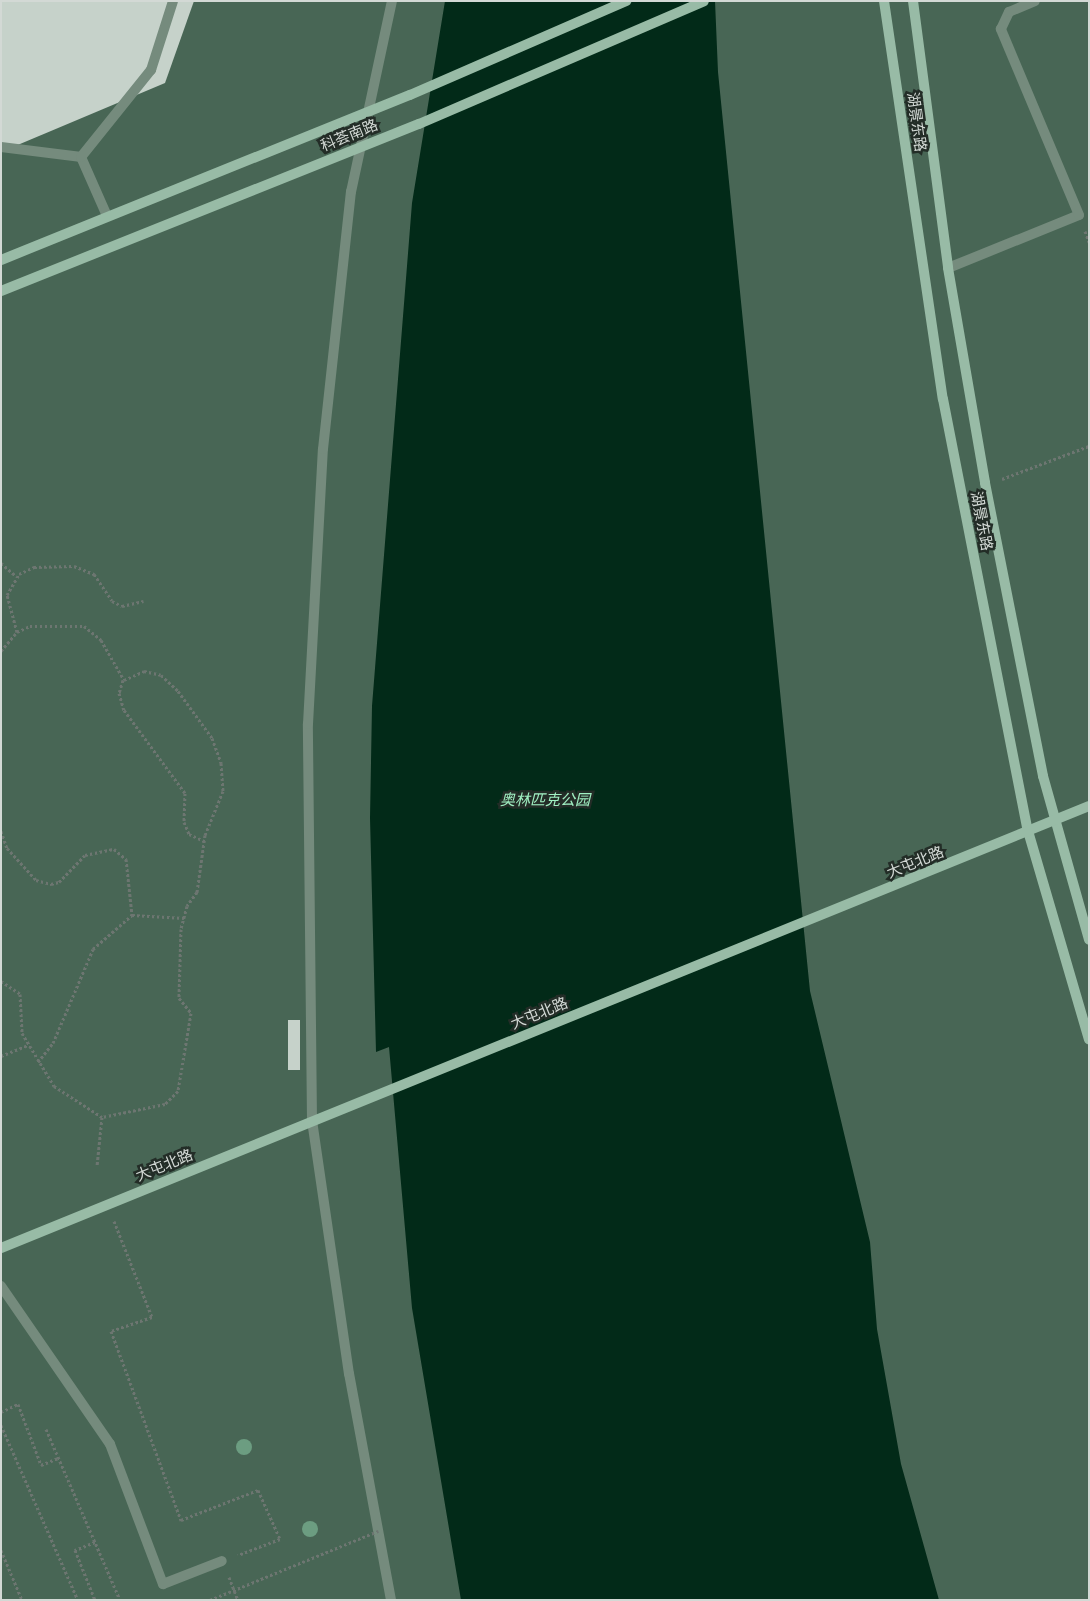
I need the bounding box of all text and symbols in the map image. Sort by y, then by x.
street label: 湖景东路 [904,91,930,153]
street label: 科荟南路 [318,115,380,155]
street label: 湖景东路 [967,490,997,552]
park label: 奥林匹克公园 [500,791,590,809]
street label: 大屯北路 [884,842,946,882]
street label: 大屯北路 [508,993,570,1033]
street label: 大屯北路 [133,1145,195,1185]

